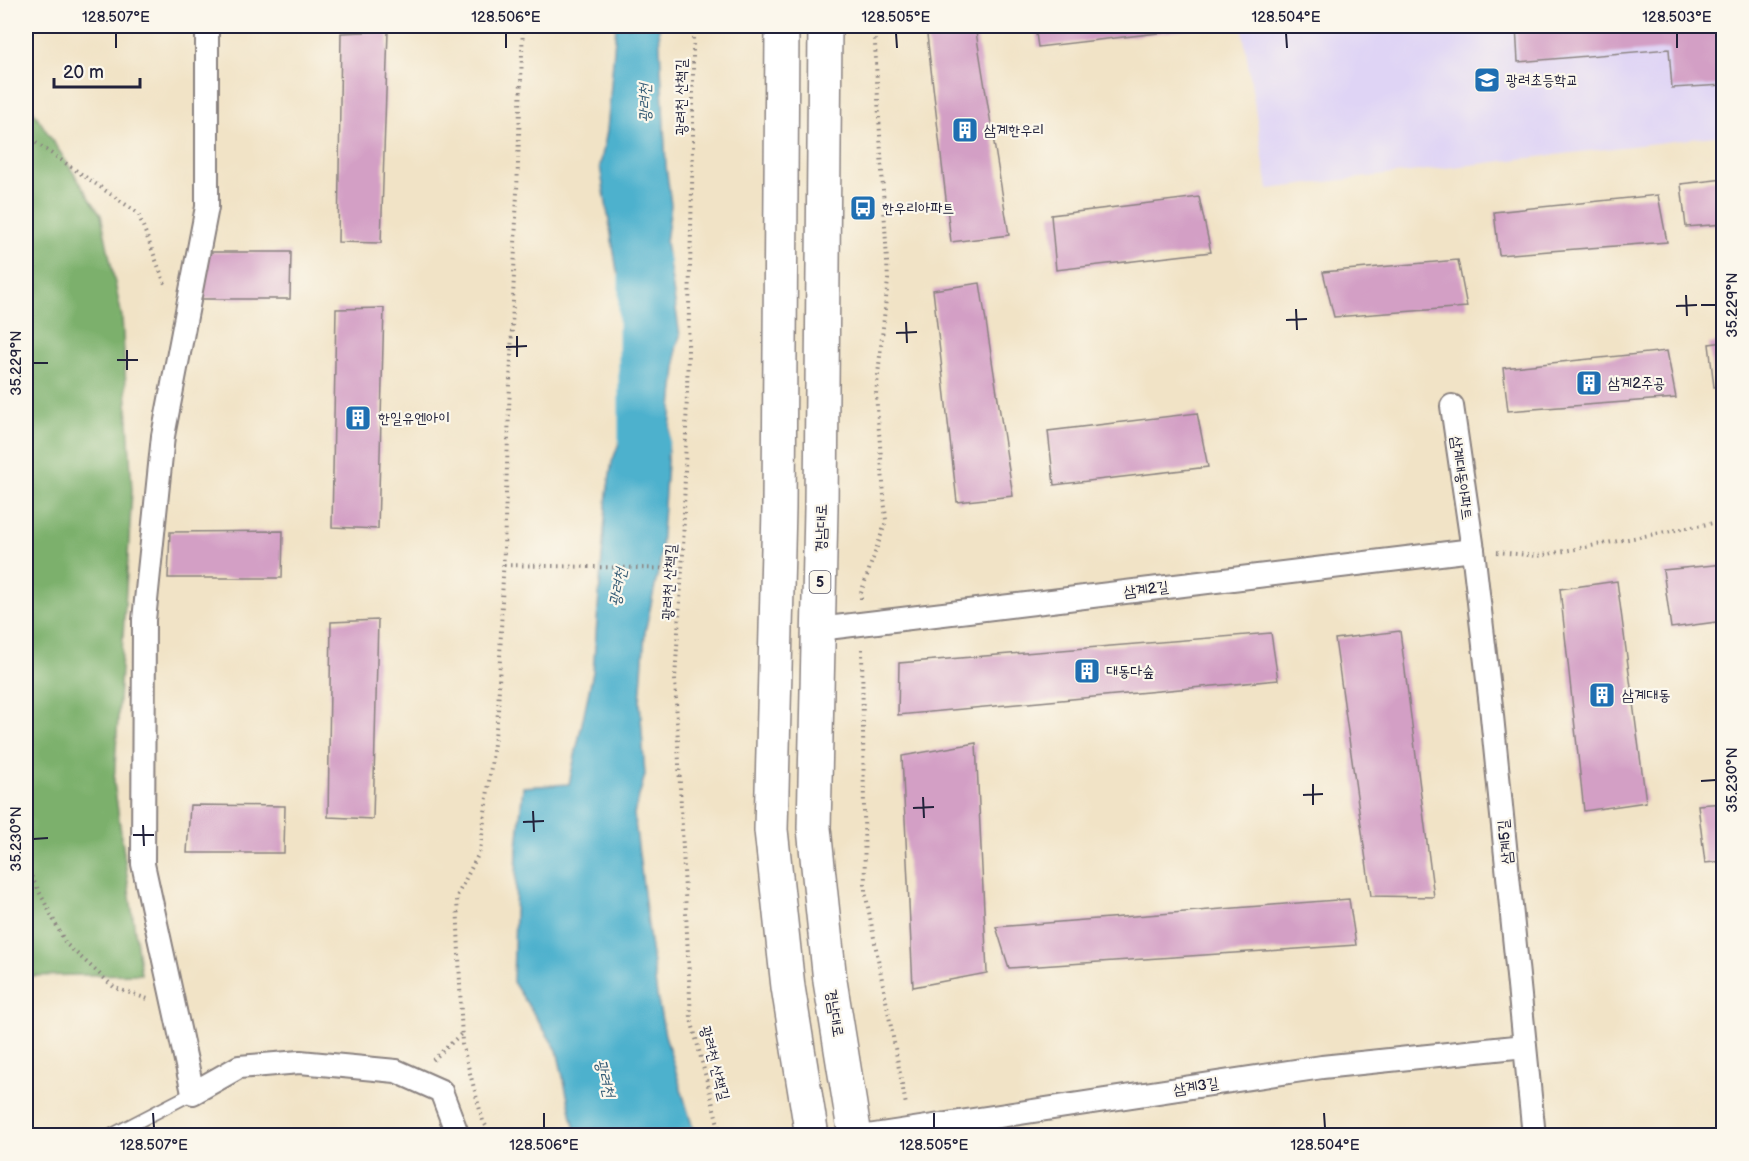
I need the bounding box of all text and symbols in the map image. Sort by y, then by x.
text: 128.507°E [82,8,150,27]
text: 128.506°E [471,8,541,27]
text: 128.505°E [862,8,931,27]
text: 128.504°E [1251,8,1321,27]
text: 128.503°E [1642,8,1712,27]
scale bar [54,51,140,89]
street label: 광려천 산책길 [672,59,691,135]
text: 20 m [63,62,104,83]
school or university icon: 광려초등학교 [1472,65,1502,95]
place label: 광려초등학교 [1506,71,1578,90]
water label: 광려천 [636,82,655,122]
building icon: 삼계한우리 [950,115,980,145]
place label: 삼계한우리 [984,121,1044,140]
bus stop icon: 한우리아파트 [848,193,878,223]
place label: 한우리아파트 [882,199,954,218]
text: 35.229°N [1723,272,1742,338]
text: 35.229°N [7,330,26,396]
building icon: 삼계2주공 [1574,368,1604,398]
place label: 삼계2주공 [1608,374,1665,393]
building icon: 한일유엔아이 [343,403,373,433]
place label: 한일유엔아이 [378,409,450,428]
street label: 삼계대동아파트 [1446,435,1477,521]
street label: 경남대로 [812,504,831,552]
street label: 광려천 산책길 [658,543,681,621]
water label: 광려천 [605,564,632,608]
road number: 5 [810,571,830,593]
street label: 삼계2길 [1123,577,1170,602]
building icon: 대동다숲 [1072,656,1102,686]
place label: 대동다숲 [1106,662,1154,681]
building icon: 삼계대동 [1587,680,1617,710]
place label: 삼계대동 [1622,686,1670,705]
text: 35.230°N [1723,747,1742,813]
text: 35.230°N [7,806,26,872]
street label: 삼계5길 [1494,819,1517,865]
street label: 경남대로 [821,988,848,1038]
street label: 광려천 산책길 [695,1024,734,1103]
water label: 광려천 [591,1057,619,1101]
street label: 삼계3길 [1172,1074,1220,1099]
text: 128.507°E [120,1136,188,1155]
text: 128.506°E [509,1136,579,1155]
text: 128.505°E [900,1136,969,1155]
text: 128.504°E [1290,1136,1360,1155]

